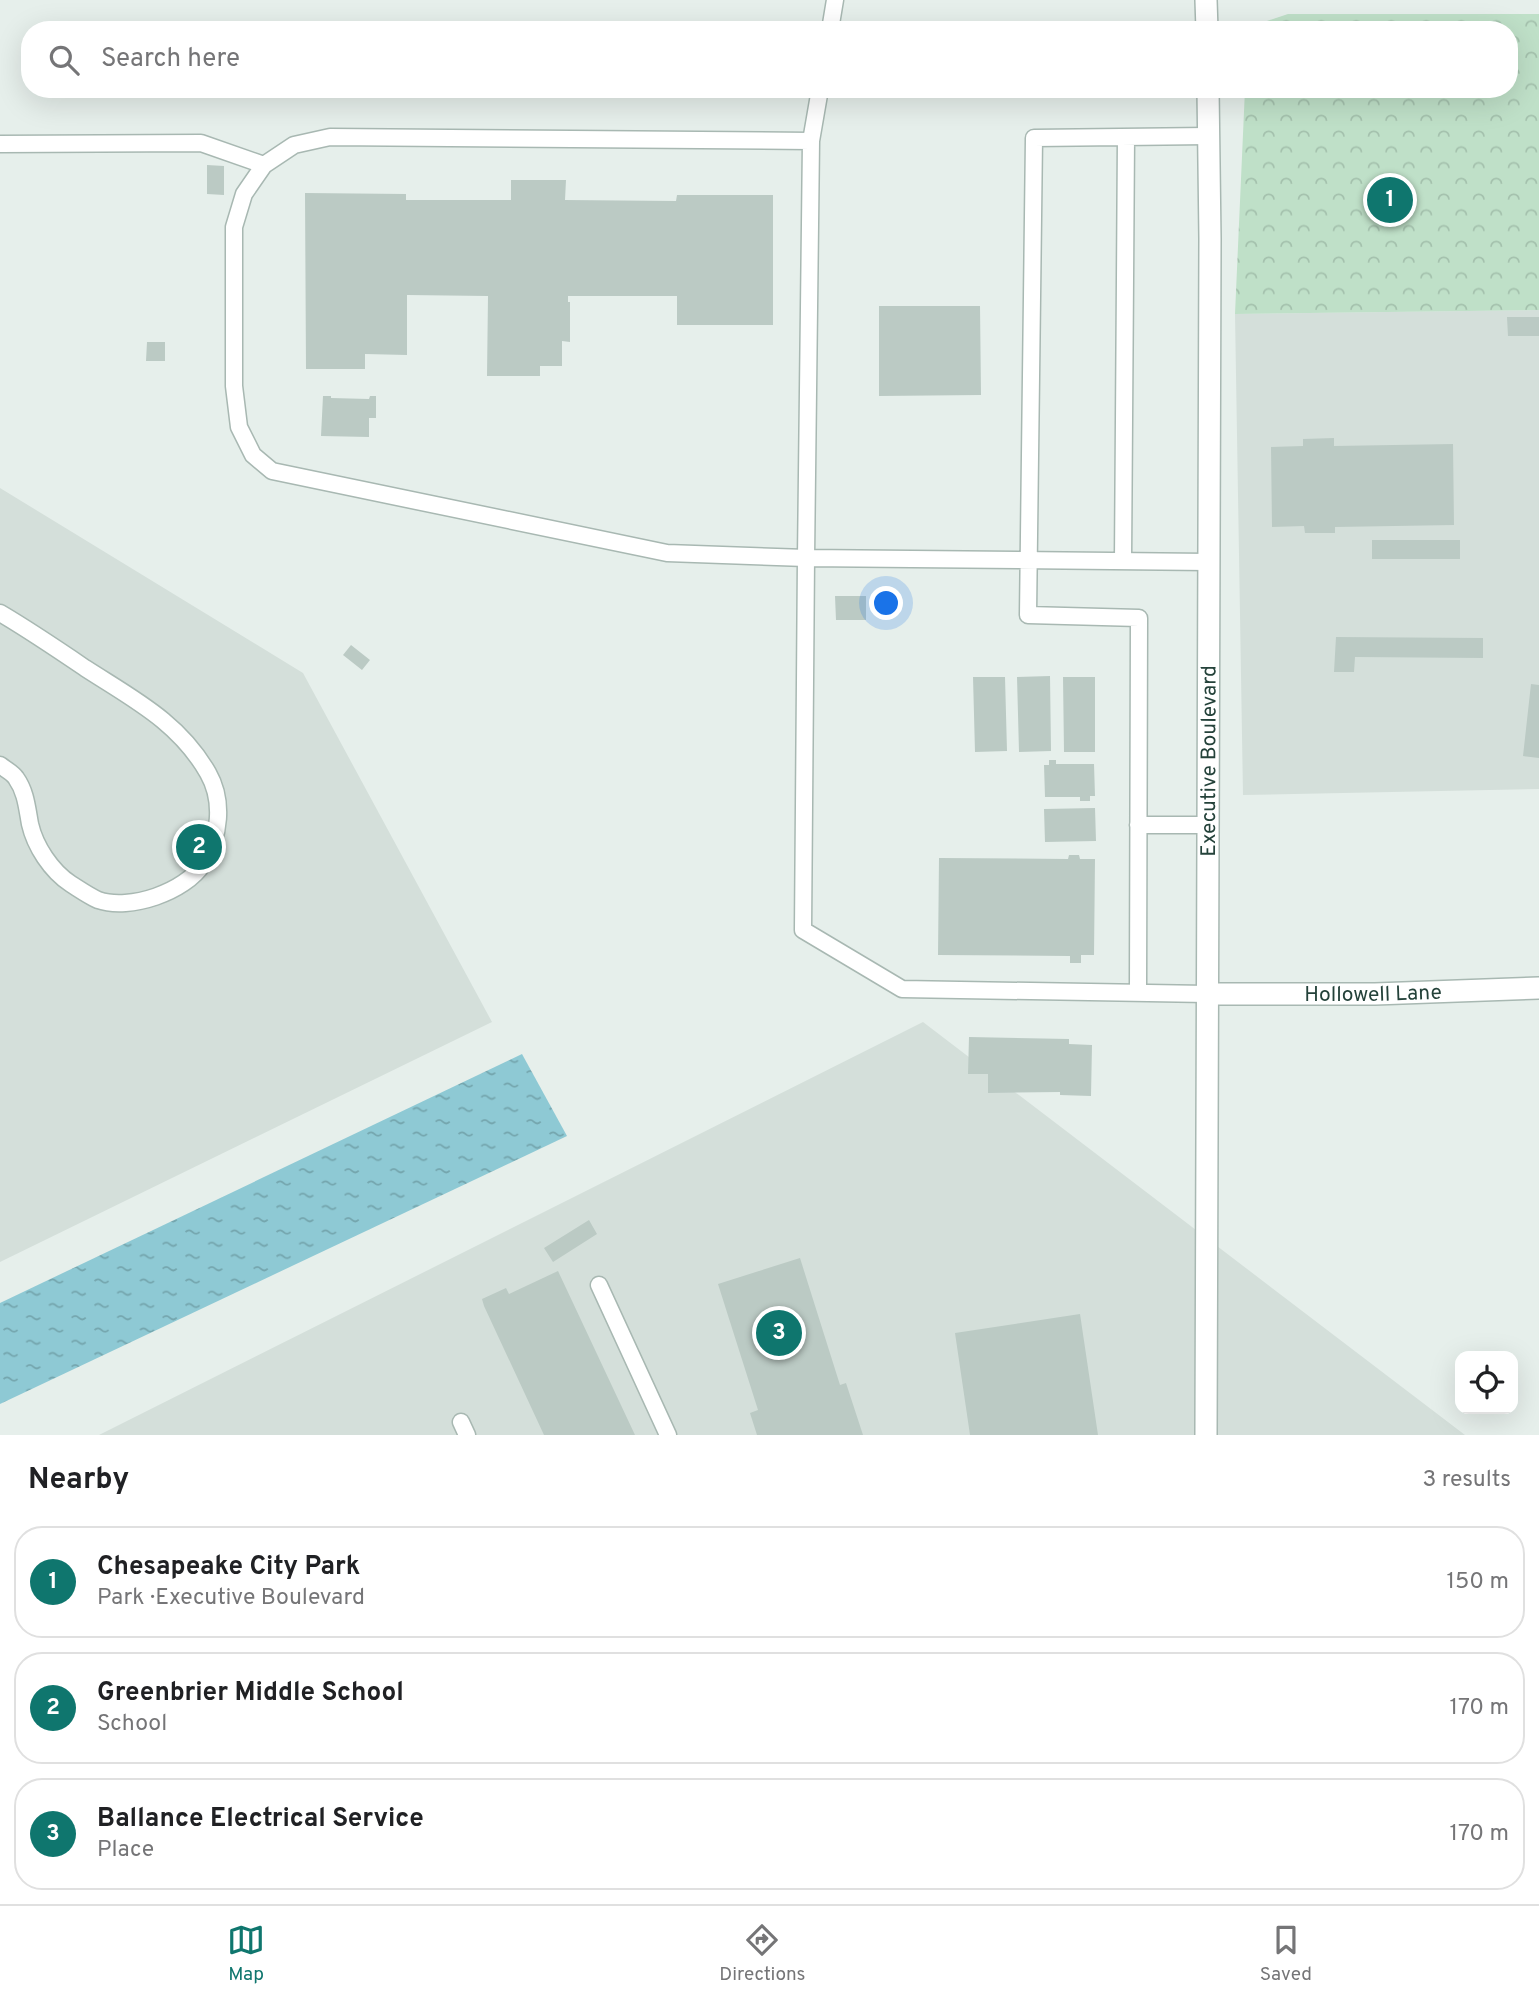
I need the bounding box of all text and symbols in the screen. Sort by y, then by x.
search box [21,21,1518,98]
icon: search [45,41,83,79]
text: Search here [101,43,240,76]
pin: 1 [1367,174,1413,226]
your location [869,586,903,620]
street label: Executive Boulevard [1196,665,1224,857]
pin: 2 [176,821,222,873]
street label: Hollowell Lane [1304,980,1442,1009]
pin: 3 [756,1307,802,1359]
map controls [1455,1351,1518,1414]
button: locate [1455,1351,1518,1414]
text: Nearby [28,1462,129,1499]
text: 3 results [1422,1466,1511,1495]
text: Chesapeake City Park [97,1551,360,1584]
text: 1 [48,1568,58,1597]
text: 150 m [1447,1568,1509,1597]
text: Park · Executive Boulevard [97,1584,365,1613]
text: Greenbrier Middle School [97,1677,404,1710]
text: 2 [46,1694,60,1723]
text: 170 m [1450,1694,1509,1723]
text: School [97,1710,167,1739]
text: Ballance Electrical Service [97,1803,424,1836]
text: 3 [46,1820,60,1849]
text: 170 m [1450,1820,1509,1849]
text: Place [97,1836,154,1865]
tab: Map [227,1921,265,1987]
tab: Directions [719,1921,806,1987]
tab: Saved [1260,1921,1312,1987]

